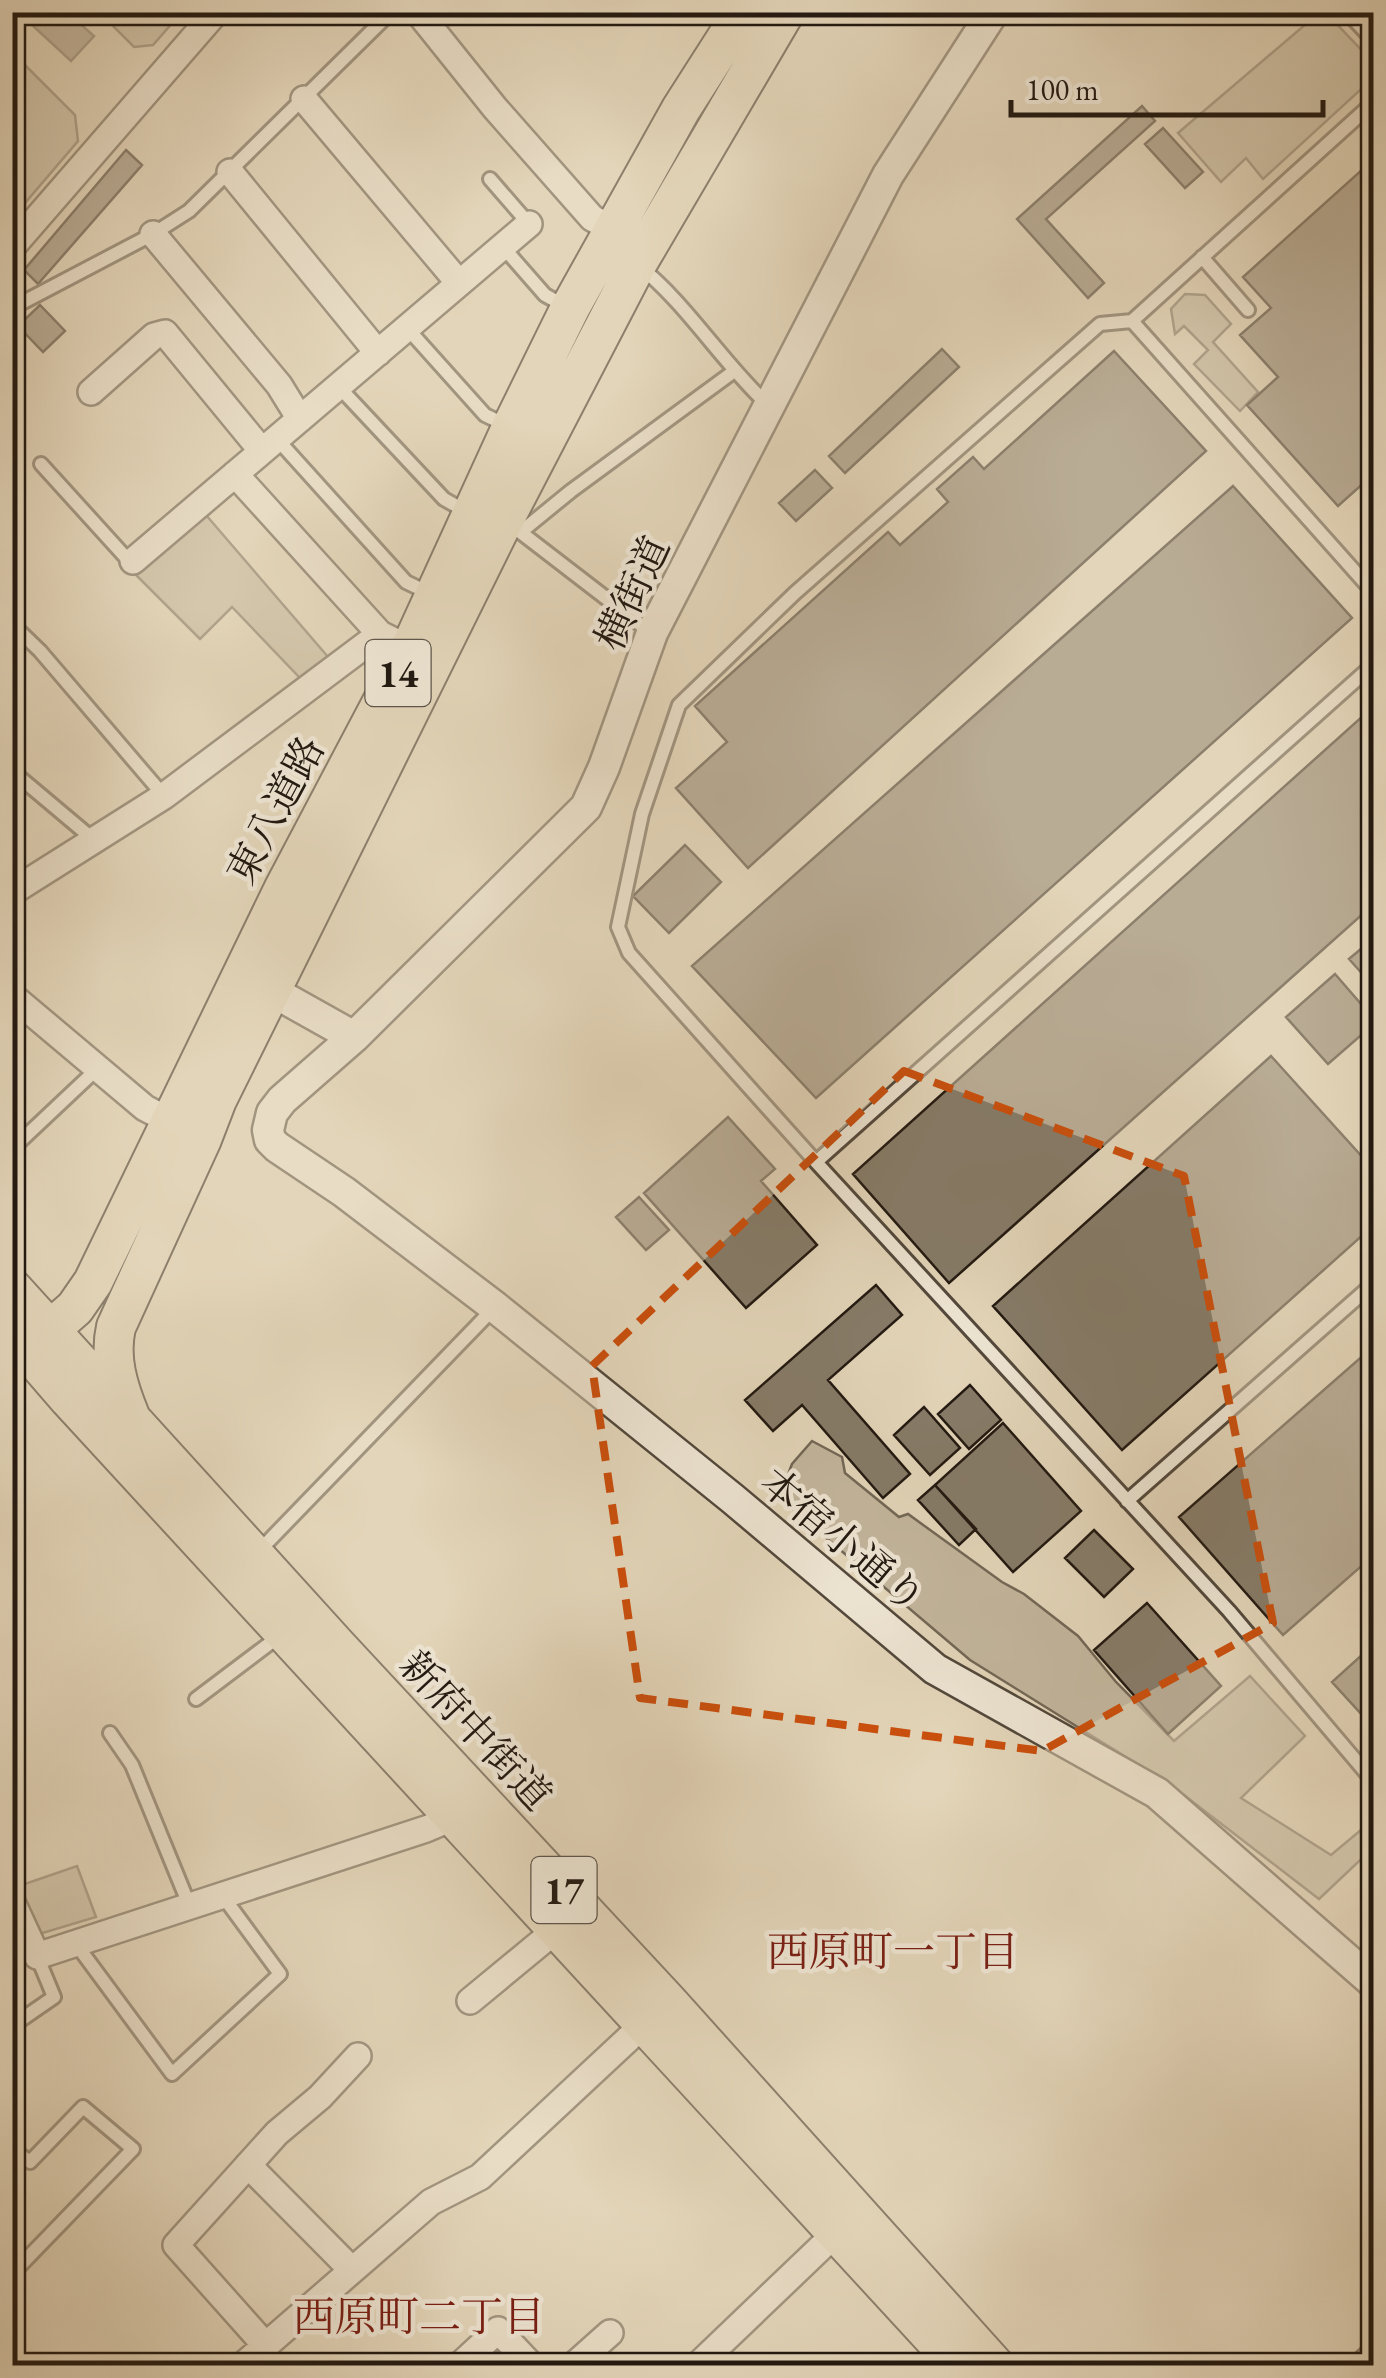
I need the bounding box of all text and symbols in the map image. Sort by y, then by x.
scale bar [1011,55,1324,117]
text: 100 m [1026,70,1099,109]
street label: 横街道 [583,528,681,658]
road number: 14 [366,640,430,706]
street label: 東八道路 [214,727,336,893]
street label: 本宿小通り [750,1456,936,1624]
street label: 新府中街道 [389,1639,563,1821]
road number: 17 [532,1857,596,1923]
district label: 西原町一丁目 [767,1924,1019,1979]
district label: 西原町二丁目 [293,2289,545,2344]

